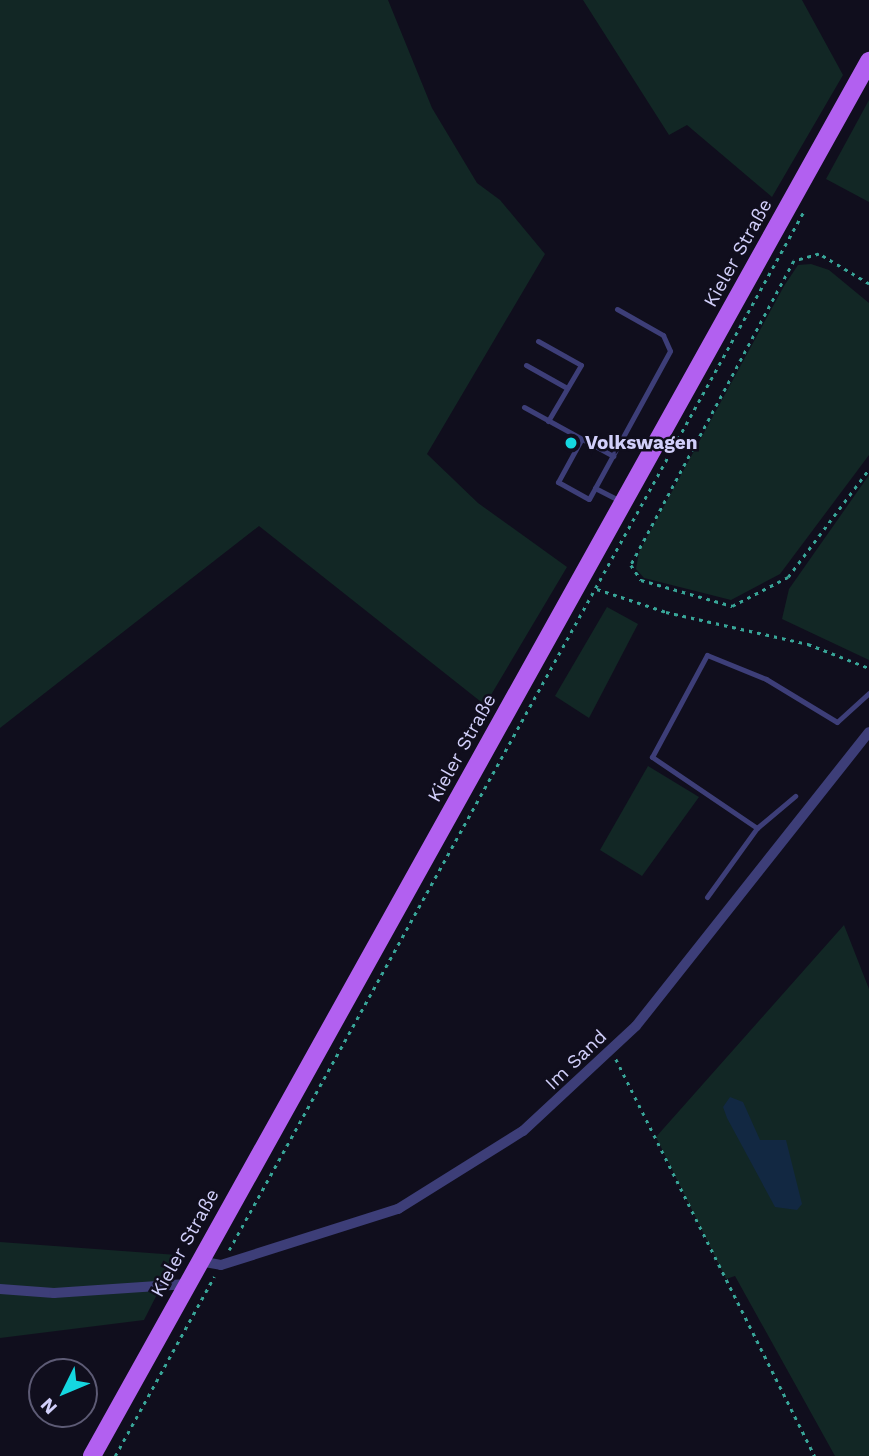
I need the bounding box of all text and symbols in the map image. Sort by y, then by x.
street label: Kieler Straße [699,195,777,311]
place label: Volkswagen [585,432,698,454]
marker: Volkswagen [563,435,579,451]
street label: Kieler Straße [423,690,501,806]
street label: Im Sand [541,1025,611,1095]
street label: Kieler Straße [146,1185,224,1301]
north arrow [28,1358,98,1428]
text: N [36,1393,62,1419]

